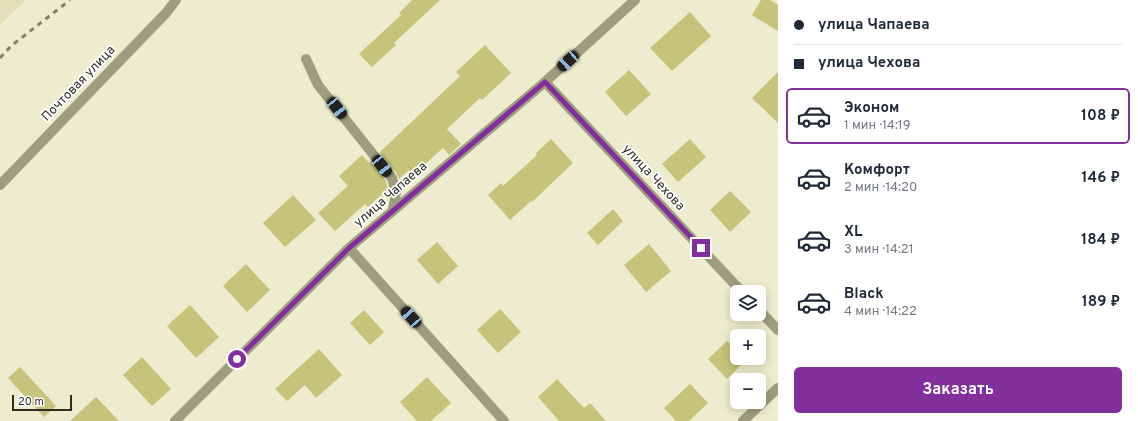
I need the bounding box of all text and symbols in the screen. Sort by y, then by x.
text: улица Чапаева [818,16,930,35]
street label: Почтовая улица [39,43,119,125]
car [555,49,581,73]
text: улица Чехова [818,54,920,73]
car [325,95,349,121]
icon: car [796,98,832,134]
text: Эконом [844,99,899,118]
text: 108 ₽ [1081,107,1120,126]
text: 1 мин · 14:19 [844,118,910,134]
street label: улица Чехова [618,142,688,214]
car [370,153,394,179]
street label: улица Чапаева [351,159,431,231]
icon: car [796,160,832,196]
text: Комфорт [844,161,910,180]
text: 146 ₽ [1082,169,1120,188]
text: 2 мин · 14:20 [844,180,917,196]
icon: car [796,222,832,258]
text: XL [844,223,862,242]
text: 184 ₽ [1081,231,1120,250]
route end [692,239,710,257]
text: 3 мин · 14:21 [844,242,914,258]
icon: car [796,284,832,320]
map controls [730,285,766,409]
button: layers [730,285,766,321]
text: Black [844,285,884,304]
text: 189 ₽ [1082,293,1120,312]
car [399,304,423,330]
text: 4 мин · 14:22 [844,304,917,320]
button: + [730,329,766,365]
route start [228,350,246,368]
button: Заказать [794,367,1122,413]
button: − [730,373,766,409]
scale bar [12,393,72,412]
text: 20 m [18,395,44,409]

